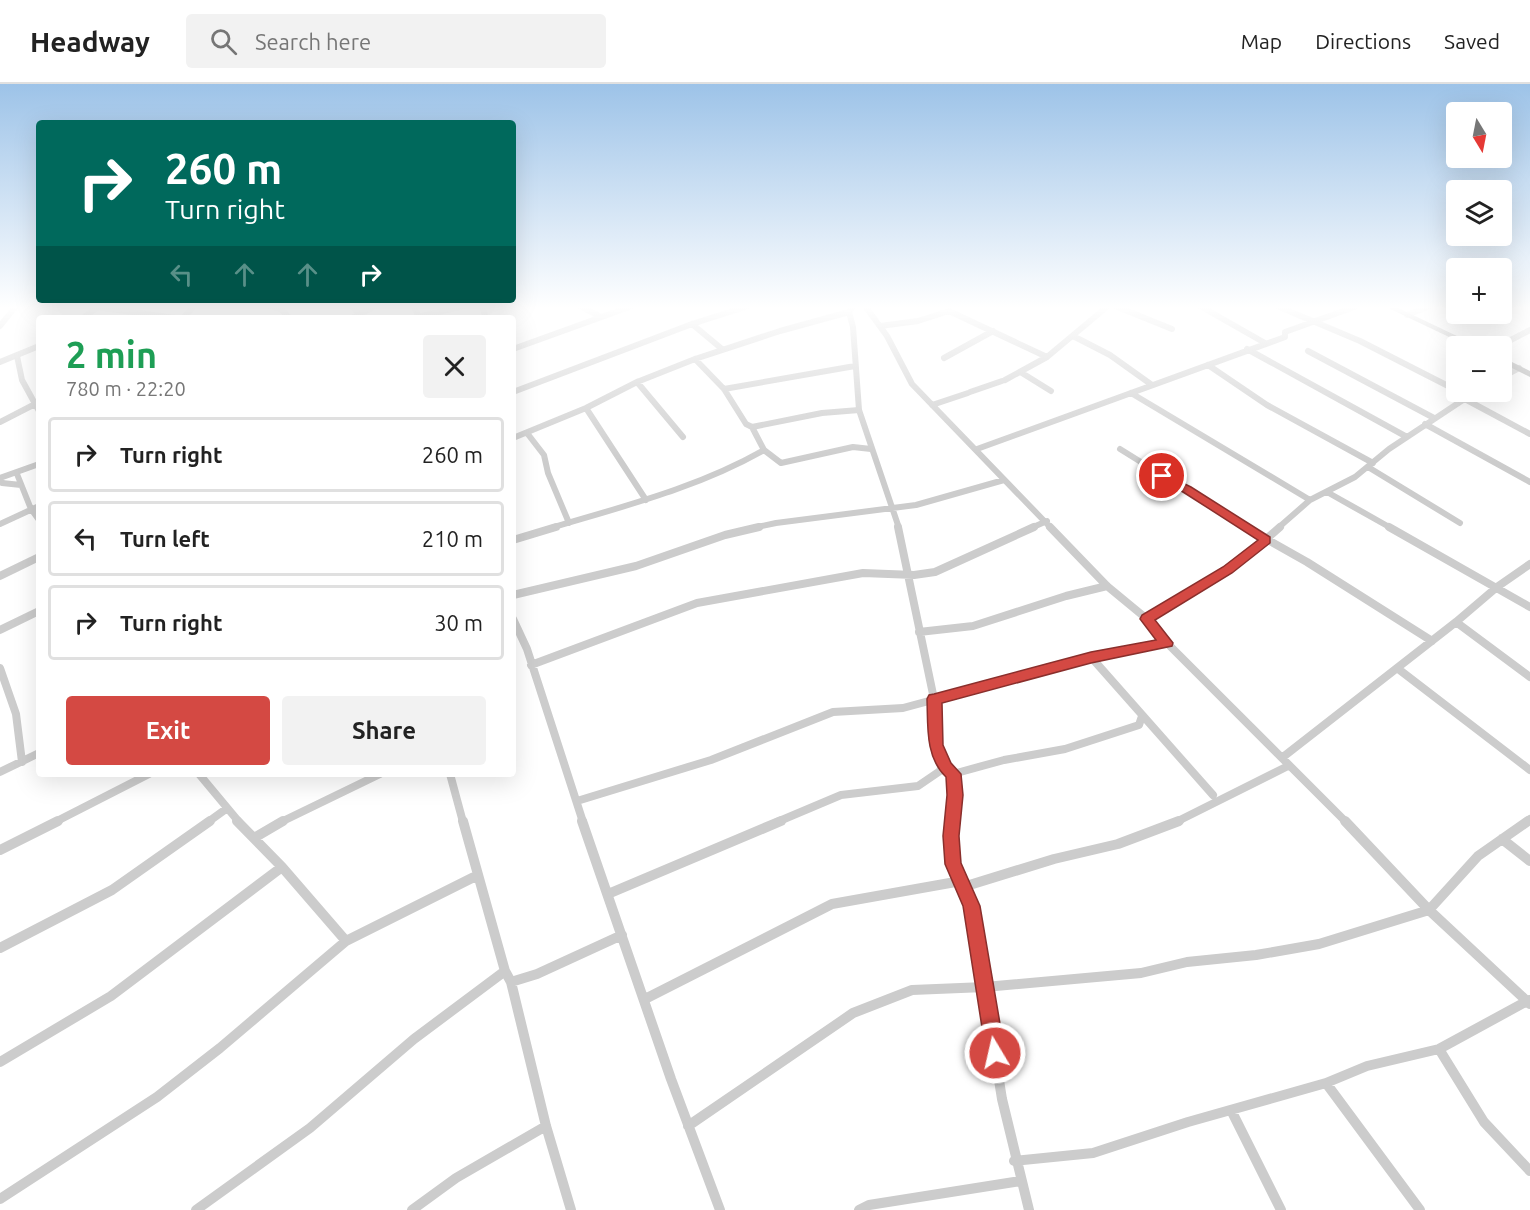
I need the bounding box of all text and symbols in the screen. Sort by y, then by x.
search box [186,14,606,68]
icon: search [207,25,240,58]
text: Headway [30,26,150,57]
text: Search here [255,29,371,54]
text: Map [1241,29,1282,53]
text: Directions [1315,29,1411,53]
text: Saved [1444,29,1500,53]
north arrow [1446,102,1512,168]
map controls [1446,102,1512,402]
icon: right [66,144,144,222]
text: 260 m [165,145,282,192]
button: layers [1446,180,1512,246]
text: Turn right [165,194,285,224]
icon: left [165,258,198,291]
icon: ahead [228,258,261,291]
icon: ahead [291,258,324,291]
icon: right [354,258,387,291]
button: + [1446,258,1512,324]
text: 2 min [66,334,157,375]
button: close [423,335,486,398]
button: − [1446,336,1512,402]
text: 780 m · 22:20 [66,377,186,400]
icon: right [69,438,102,471]
text: Turn right [120,442,222,467]
text: 260 m [422,442,483,467]
pin [1136,450,1187,501]
icon: arrive [1145,459,1178,492]
icon: left [69,522,102,555]
text: Turn left [120,526,210,551]
text: 210 m [422,526,483,551]
icon: right [69,606,102,639]
text: Turn right [120,610,222,635]
text: 30 m [434,610,483,635]
button: Exit [66,696,270,765]
button: Share [282,696,486,765]
position arrow [963,1021,1027,1085]

